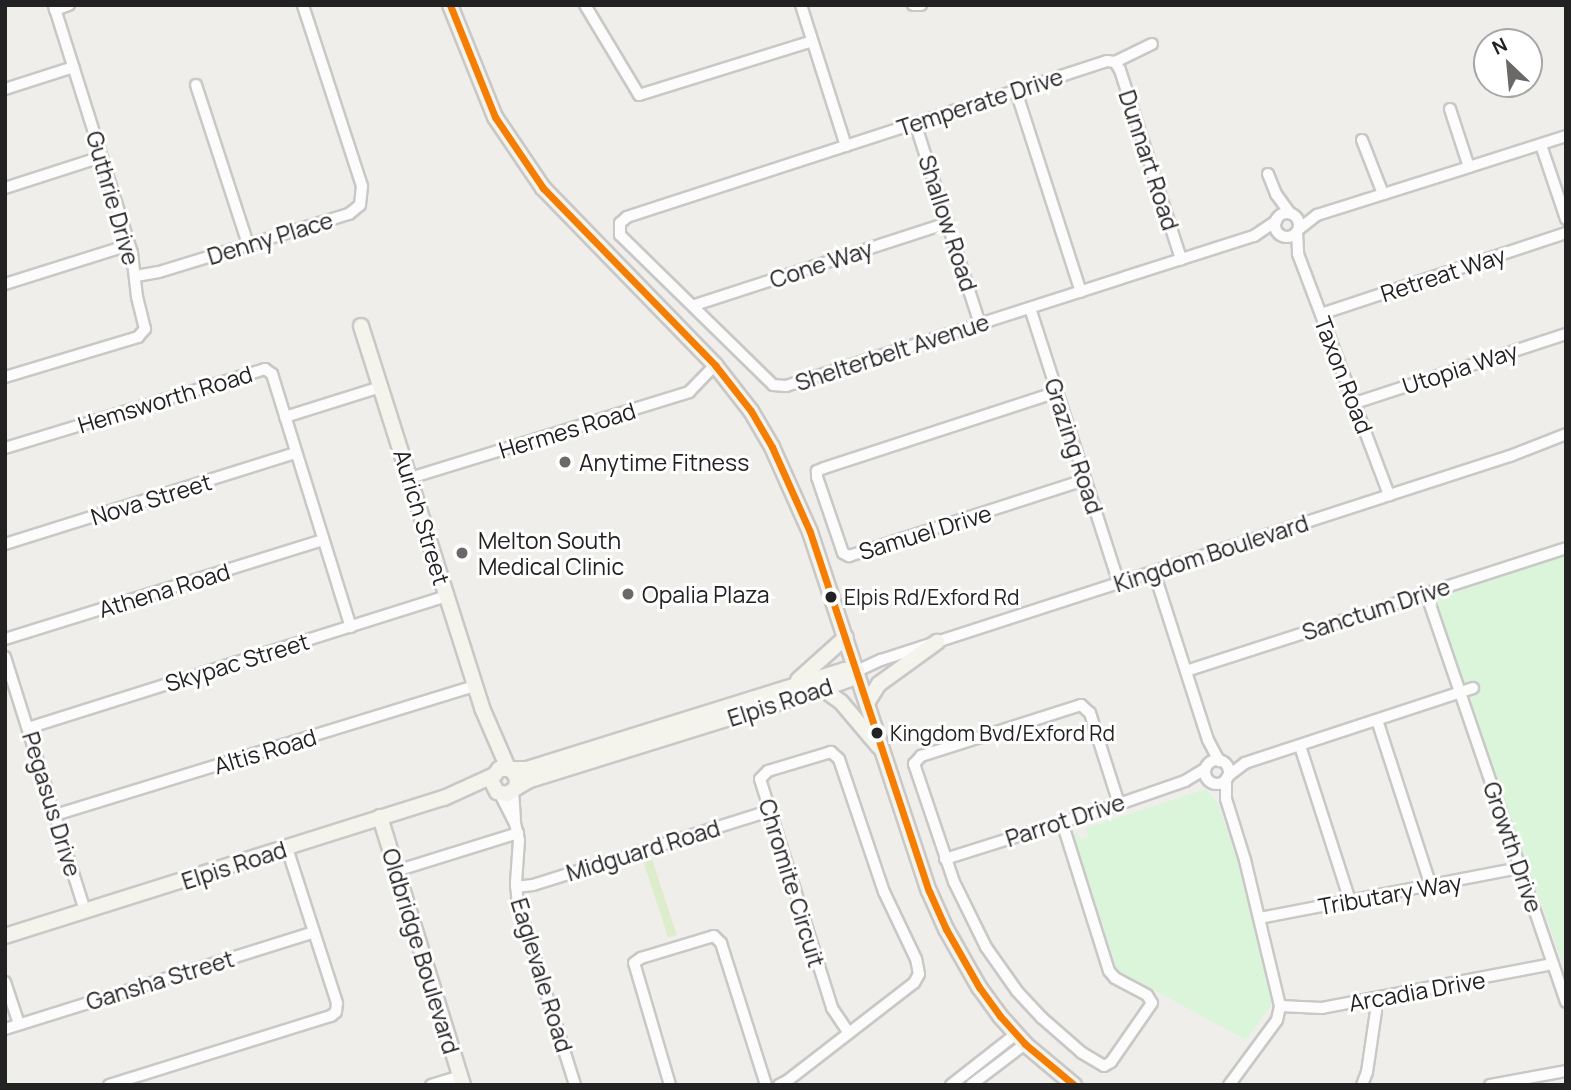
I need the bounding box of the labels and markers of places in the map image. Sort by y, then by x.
place label: Anytime Fitness [579,448,749,476]
marker: Anytime Fitness [557,454,573,470]
place label: Melton South Medical Clinic [478,526,624,580]
marker: Melton South Medical Clinic [452,543,472,563]
place label: Opalia Plaza [642,580,769,608]
place label: Elpis Rd/Exford Rd [844,584,1019,610]
marker: Opalia Plaza [620,586,636,602]
marker: Elpis Rd/Exford Rd [824,590,838,604]
place label: Kingdom Bvd/Exford Rd [890,720,1115,746]
marker: Kingdom Bvd/Exford Rd [870,726,884,740]

